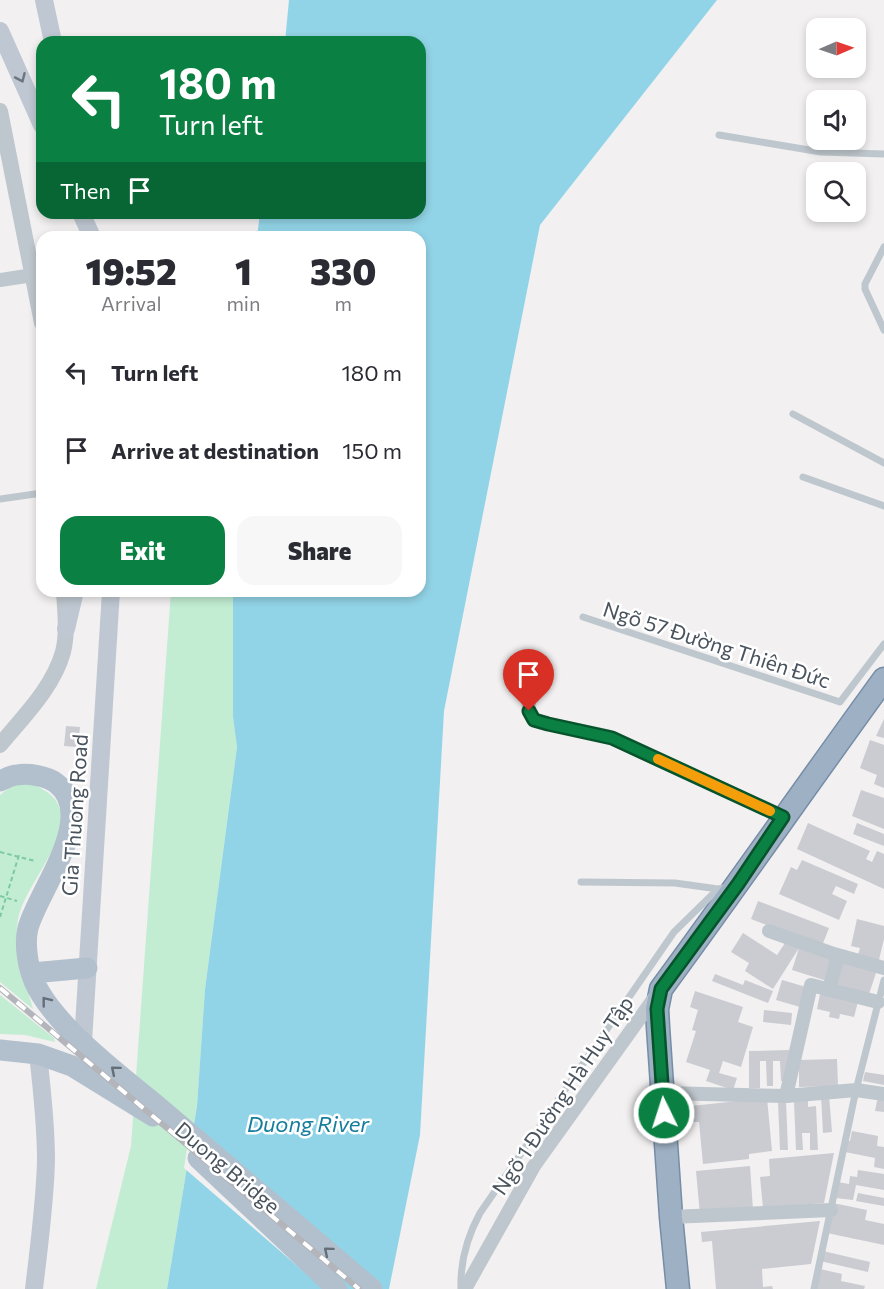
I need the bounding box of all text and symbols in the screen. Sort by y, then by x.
north arrow [806,18,866,78]
map controls [806,18,866,222]
text: 180 m [159,56,277,108]
icon: left [60,60,138,138]
one-way arrow [14,72,26,83]
button: sound [806,90,866,150]
text: Turn left [159,108,263,141]
button: search [806,162,866,222]
icon: arrive [123,174,156,207]
text: Then [60,177,111,204]
text: 19:52 [86,248,177,292]
text: 1 [235,248,252,292]
text: 330 [310,248,376,292]
text: Arrival [101,291,161,315]
text: min [226,291,260,315]
text: m [334,291,352,315]
icon: left [60,356,93,389]
text: Turn left [111,359,198,386]
text: 180 m [341,359,402,386]
icon: arrive [60,434,93,467]
text: Arrive at destination [111,437,319,464]
text: 150 m [342,437,402,464]
button: Exit [60,516,225,585]
button: Share [237,516,402,585]
street label: Ngõ 57 Đường Thiên Đức [600,595,834,693]
pin [503,649,554,711]
icon: arrive [512,658,545,691]
street label: Gia Thuong Road [56,733,92,897]
street label: Ngõ 1 Đường Hà Huy Tập [486,991,638,1199]
one-way arrow [42,996,53,1007]
one-way arrow [111,1066,122,1077]
position arrow [632,1081,696,1145]
water label: Duong River [247,1110,370,1137]
street label: Duong Bridge [171,1116,285,1218]
one-way arrow [324,1247,335,1258]

